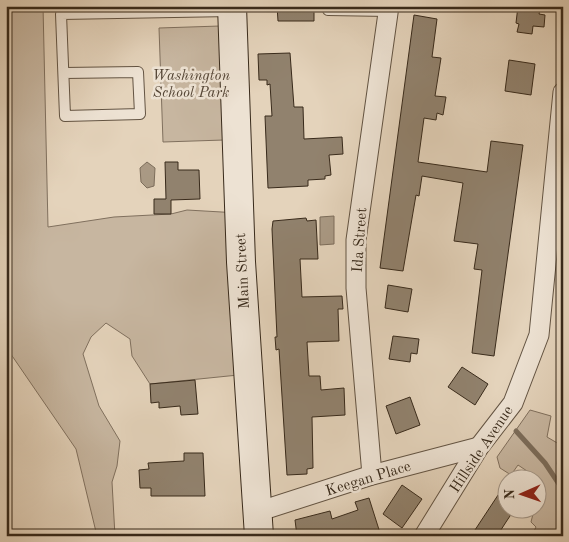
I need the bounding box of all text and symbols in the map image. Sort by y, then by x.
park label: Washington School Park [152,69,230,101]
street label: Ida Street [351,207,370,273]
street label: Main Street [234,233,253,309]
street label: Hillside Avenue [448,404,517,496]
street label: Keegan Place [324,459,413,499]
north arrow [496,470,546,520]
text: N [503,489,517,500]

